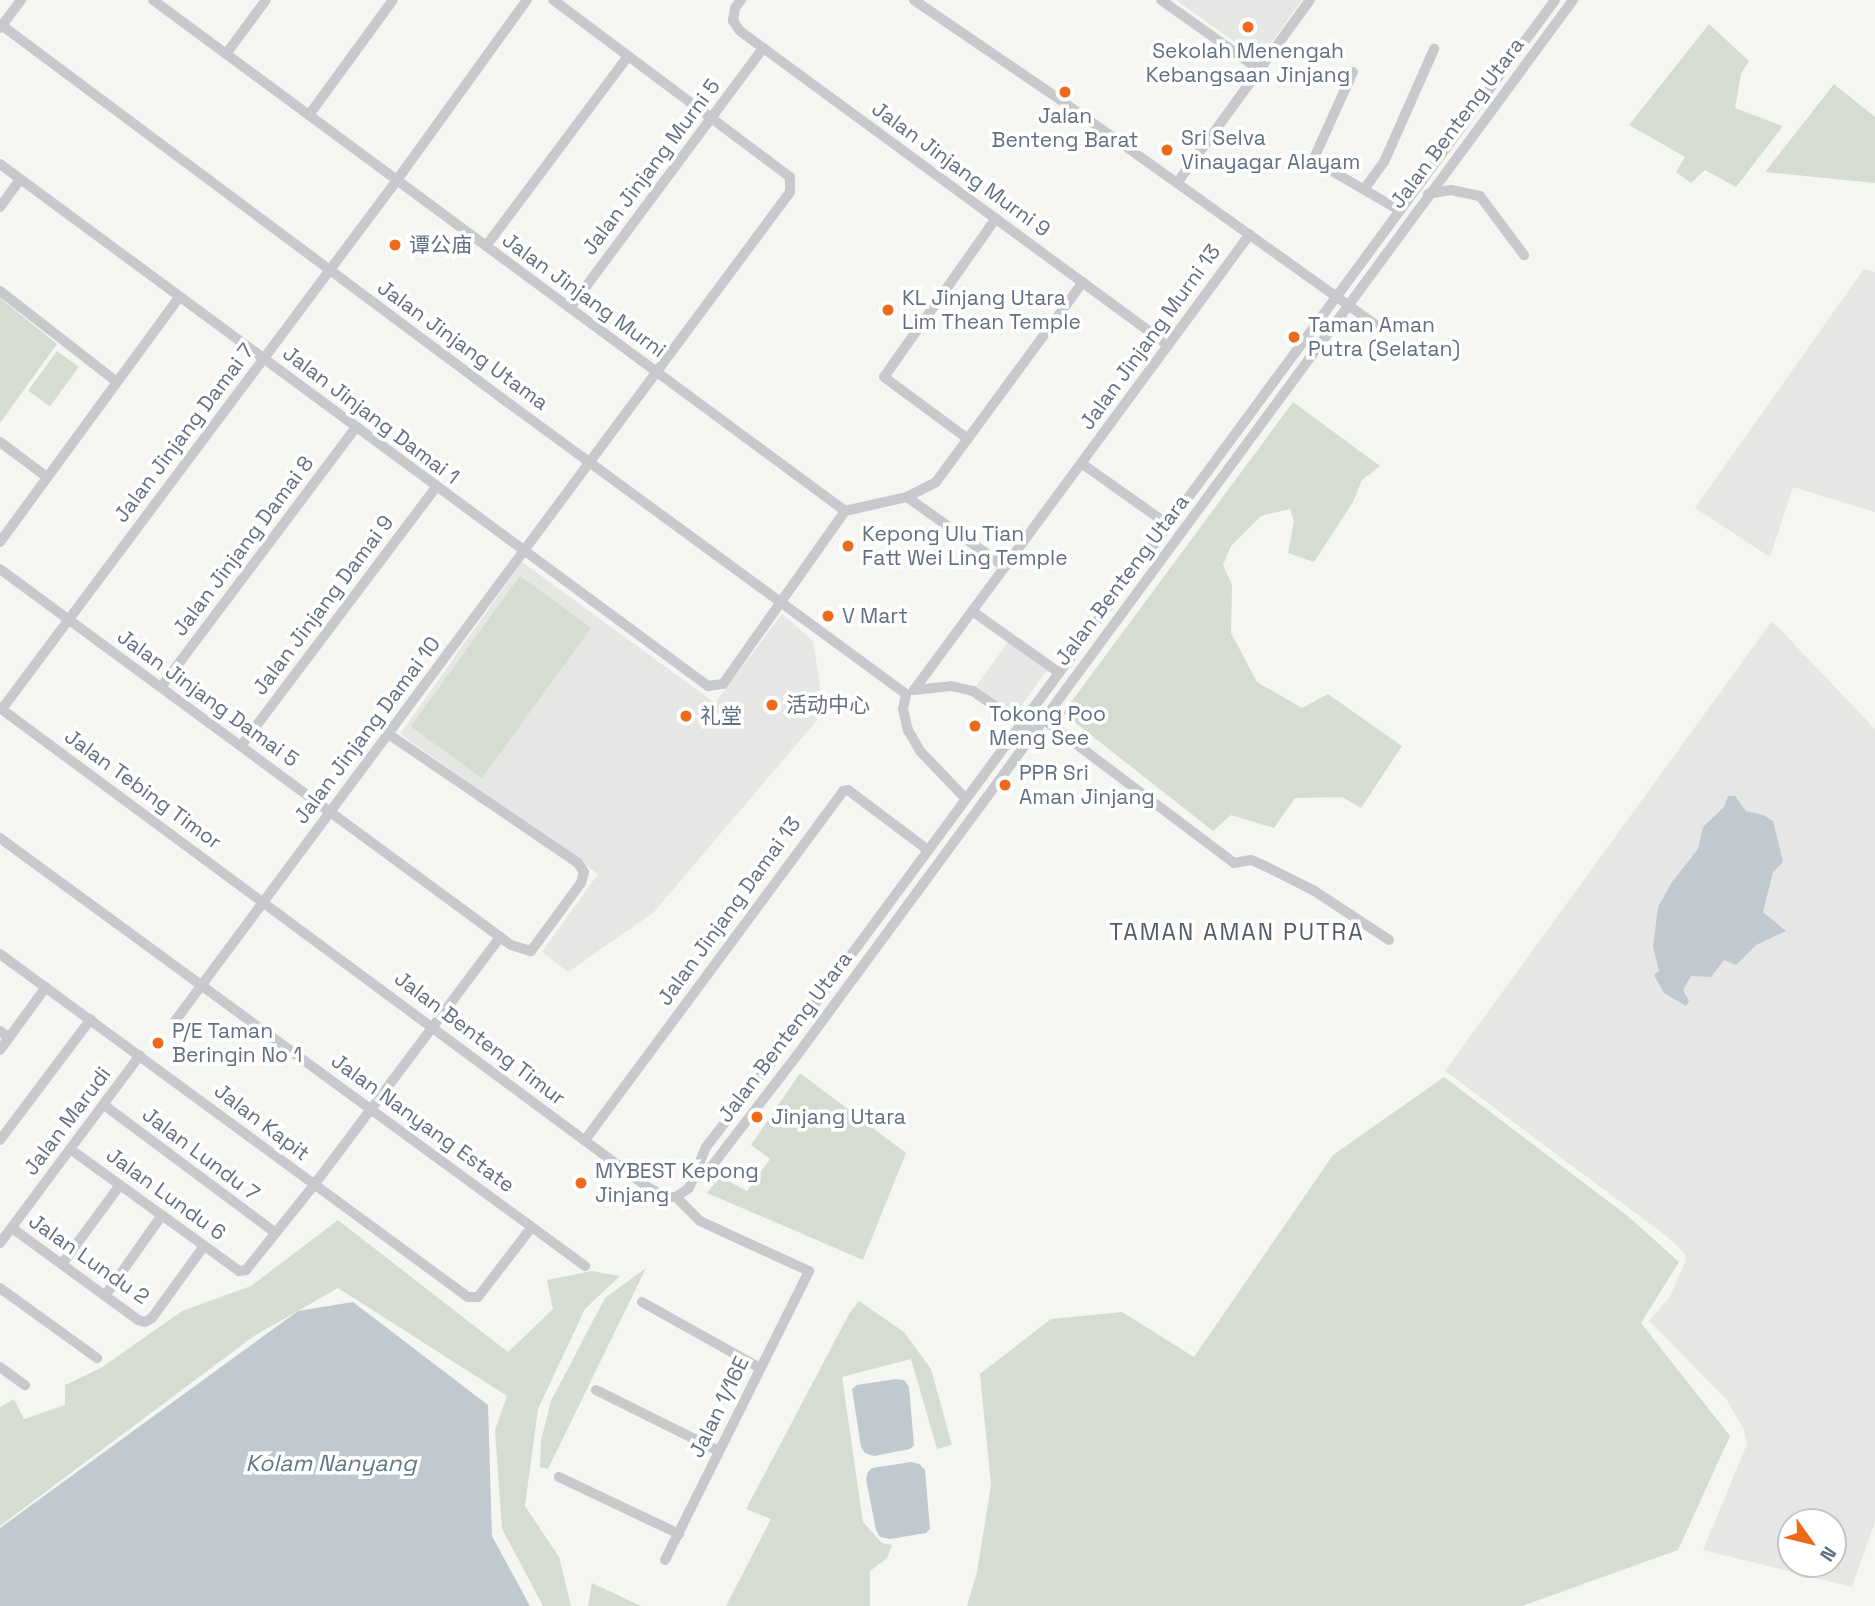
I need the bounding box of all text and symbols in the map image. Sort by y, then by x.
marker: Sekolah Menengah Kebangsaan Jinjang [1240,19,1256,35]
street label: Jalan Benteng Utara [1385,33,1529,213]
place label: Sekolah Menengah Kebangsaan Jinjang [1146,38,1350,88]
street label: Jalan Jinjang Murni 5 [577,74,725,260]
marker: Jalan Benteng Barat [1057,84,1073,100]
street label: Jalan Jinjang Murni 9 [867,96,1055,242]
place label: Jalan Benteng Barat [992,103,1138,153]
place label: Sri Selva Vinayagar Alayam [1181,125,1361,175]
marker: Sri Selva Vinayagar Alayam [1159,142,1175,158]
street label: Jalan Jinjang Murni [497,227,671,363]
place label: 谭公庙 [409,232,472,258]
marker: 谭公庙 [387,237,403,253]
street label: Jalan Jinjang Murni 13 [1074,239,1226,435]
street label: Jalan Jinjang Utama [373,275,553,415]
place label: KL Jinjang Utara Lim Thean Temple [902,285,1082,335]
marker: KL Jinjang Utara Lim Thean Temple [880,302,896,318]
place label: Taman Aman Putra (Selatan) [1308,312,1460,362]
marker: Taman Aman Putra (Selatan) [1286,329,1302,345]
street label: Jalan Jinjang Damai 7 [108,339,260,527]
street label: Jalan Jinjang Damai 1 [278,340,464,490]
street label: Jalan Jinjang Damai 8 [167,451,319,641]
street label: Jalan Benteng Utara [1050,490,1194,670]
street label: Jalan Jinjang Damai 9 [247,510,399,700]
place label: Kepong Ulu Tian Fatt Wei Ling Temple [862,521,1068,571]
marker: Kepong Ulu Tian Fatt Wei Ling Temple [840,538,856,554]
place label: V Mart [842,603,908,629]
marker: V Mart [820,608,836,624]
street label: Jalan Jinjang Damai 5 [112,624,304,772]
street label: Jalan Jinjang Damai 10 [288,631,446,829]
place label: 活动中心 [786,692,870,718]
marker: 活动中心 [764,697,780,713]
place label: Tokong Poo Meng See [989,701,1106,751]
place label: 礼堂 [700,703,742,729]
marker: 礼堂 [678,708,694,724]
marker: Tokong Poo Meng See [967,718,983,734]
street label: Jalan Tebing Timor [59,723,227,855]
place label: PPR Sri Aman Jinjang [1019,760,1155,810]
marker: PPR Sri Aman Jinjang [997,777,1013,793]
street label: Jalan Jinjang Damai 13 [652,812,806,1010]
district label: TAMAN AMAN PUTRA [1111,918,1363,946]
street label: Jalan Benteng Utara [713,947,857,1127]
street label: Jalan Benteng Timur [389,965,571,1111]
place label: P/E Taman Beringin No 1 [172,1018,302,1068]
marker: P/E Taman Beringin No 1 [150,1035,166,1051]
street label: Jalan Nanyang Estate [326,1048,520,1198]
street label: Jalan Marudi [18,1062,116,1180]
street label: Jalan Kapit [209,1078,315,1166]
street label: Jalan Lundu 7 [137,1102,265,1206]
place label: Jinjang Utara [771,1104,906,1130]
marker: Jinjang Utara [749,1109,765,1125]
street label: Jalan Lundu 6 [101,1142,231,1246]
place label: MYBEST Kepong Jinjang [595,1158,759,1208]
marker: MYBEST Kepong Jinjang [573,1175,589,1191]
street label: Jalan Lundu 2 [24,1208,154,1310]
street label: Jalan 1/16E [684,1352,754,1462]
water label: Kolam Nanyang [246,1449,416,1477]
north arrow [1777,1508,1847,1578]
text: N [1814,1542,1842,1566]

